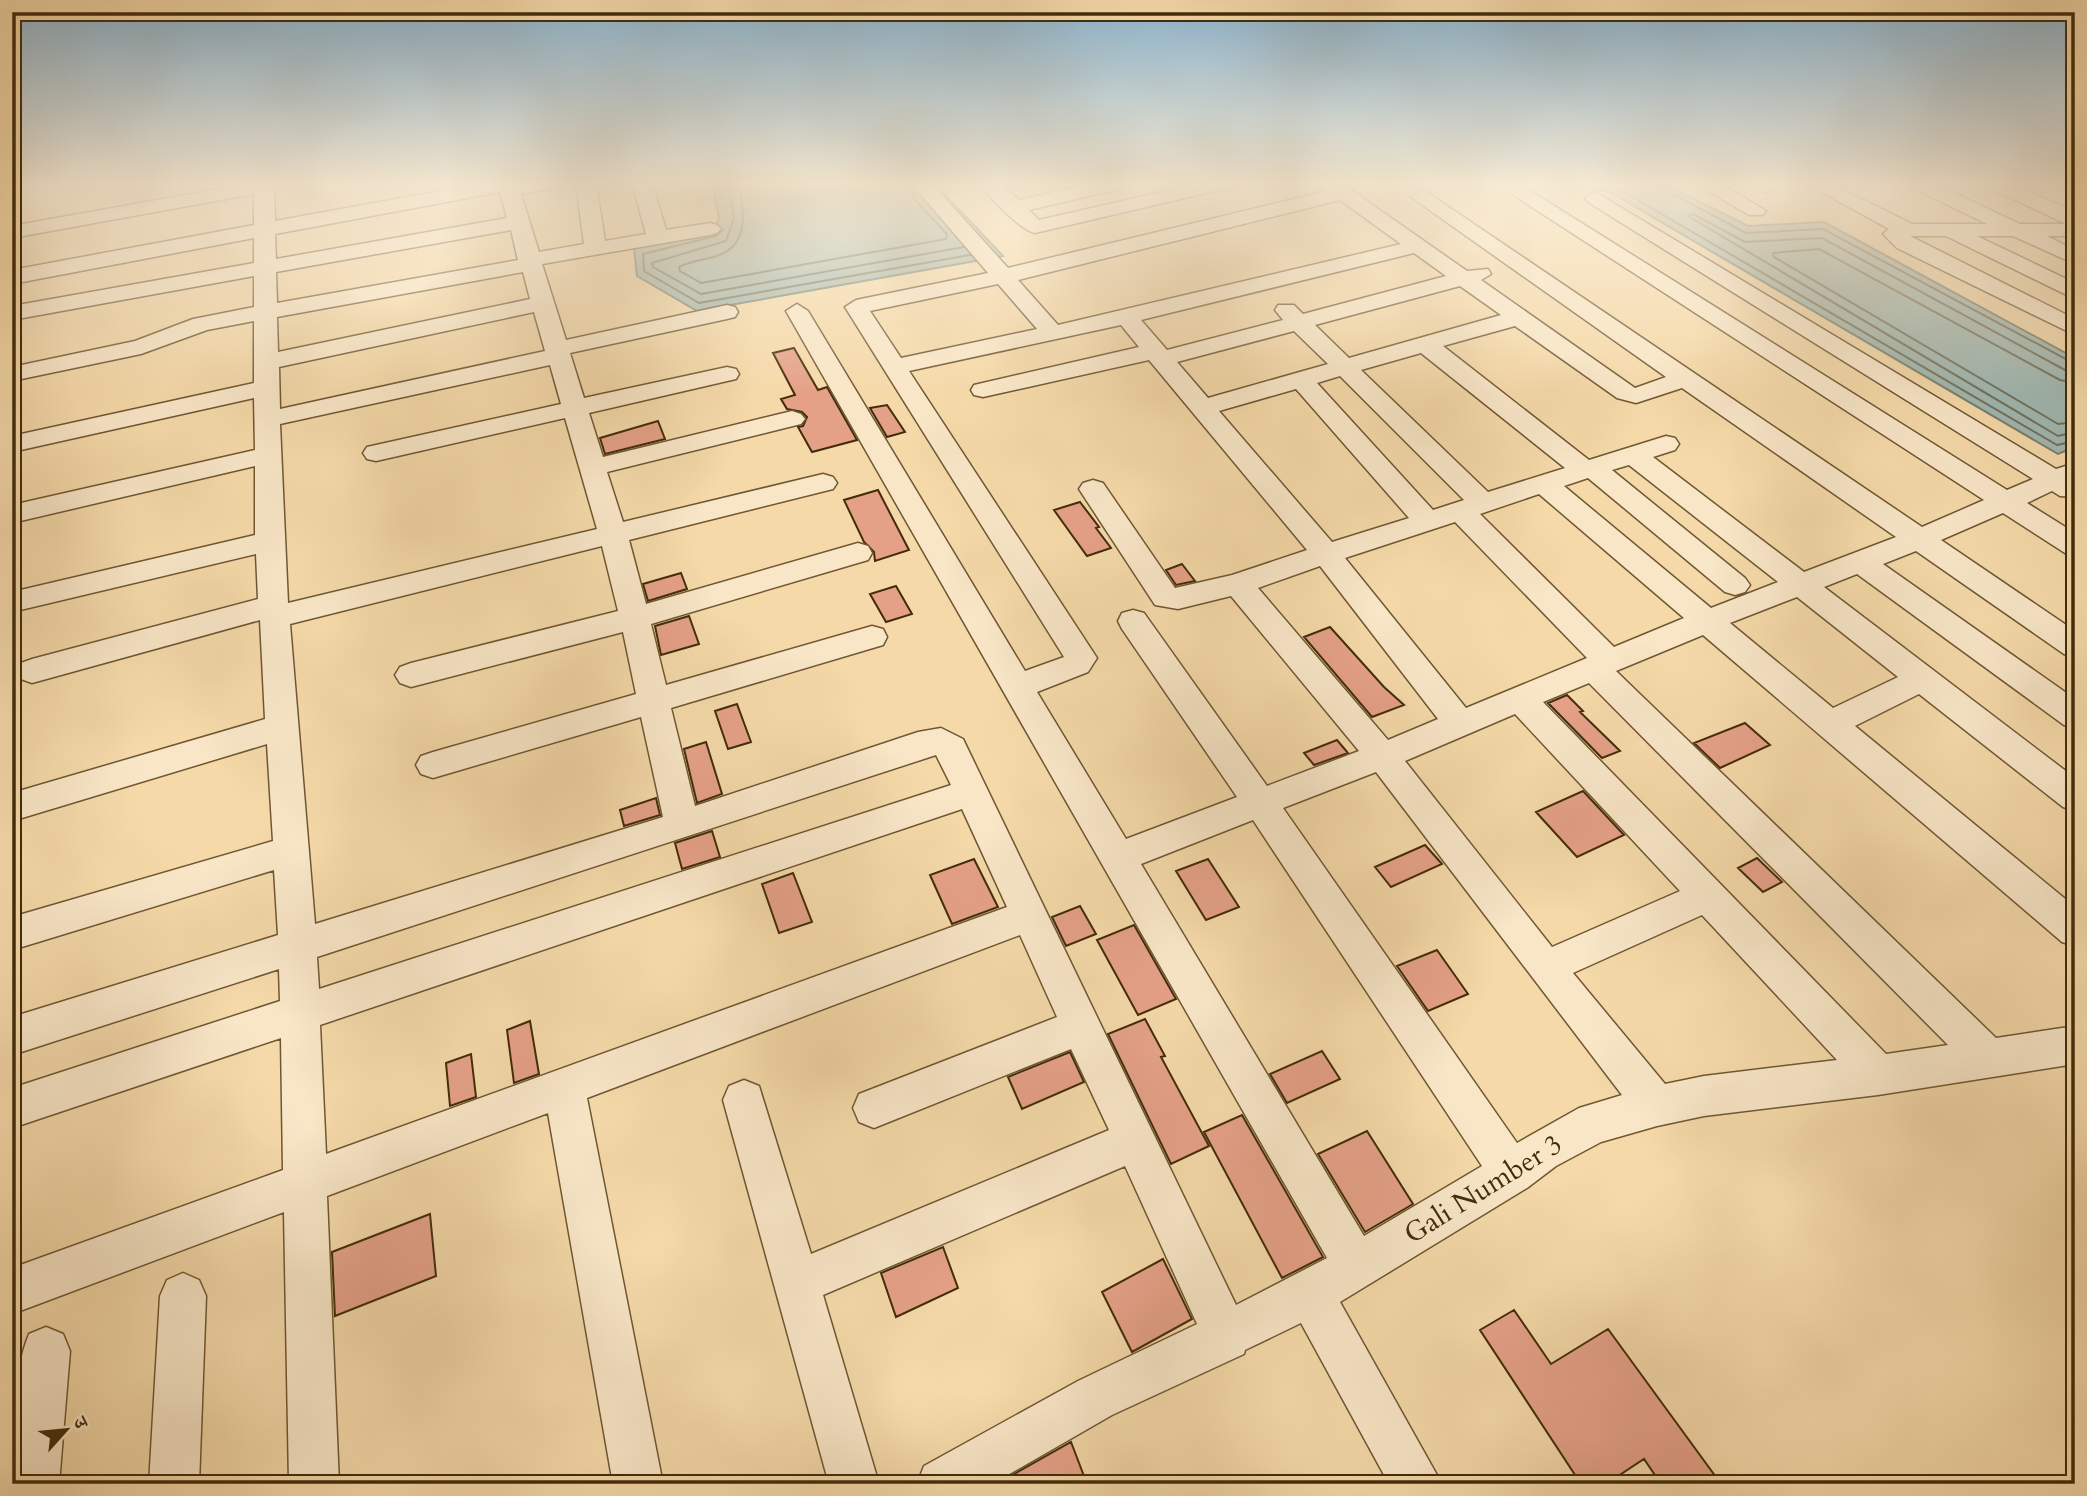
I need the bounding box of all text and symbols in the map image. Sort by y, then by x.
street label: Gali Number 3 [1397,1125,1569,1253]
north arrow [32,1394,102,1464]
text: उ [66,1411,95,1434]

